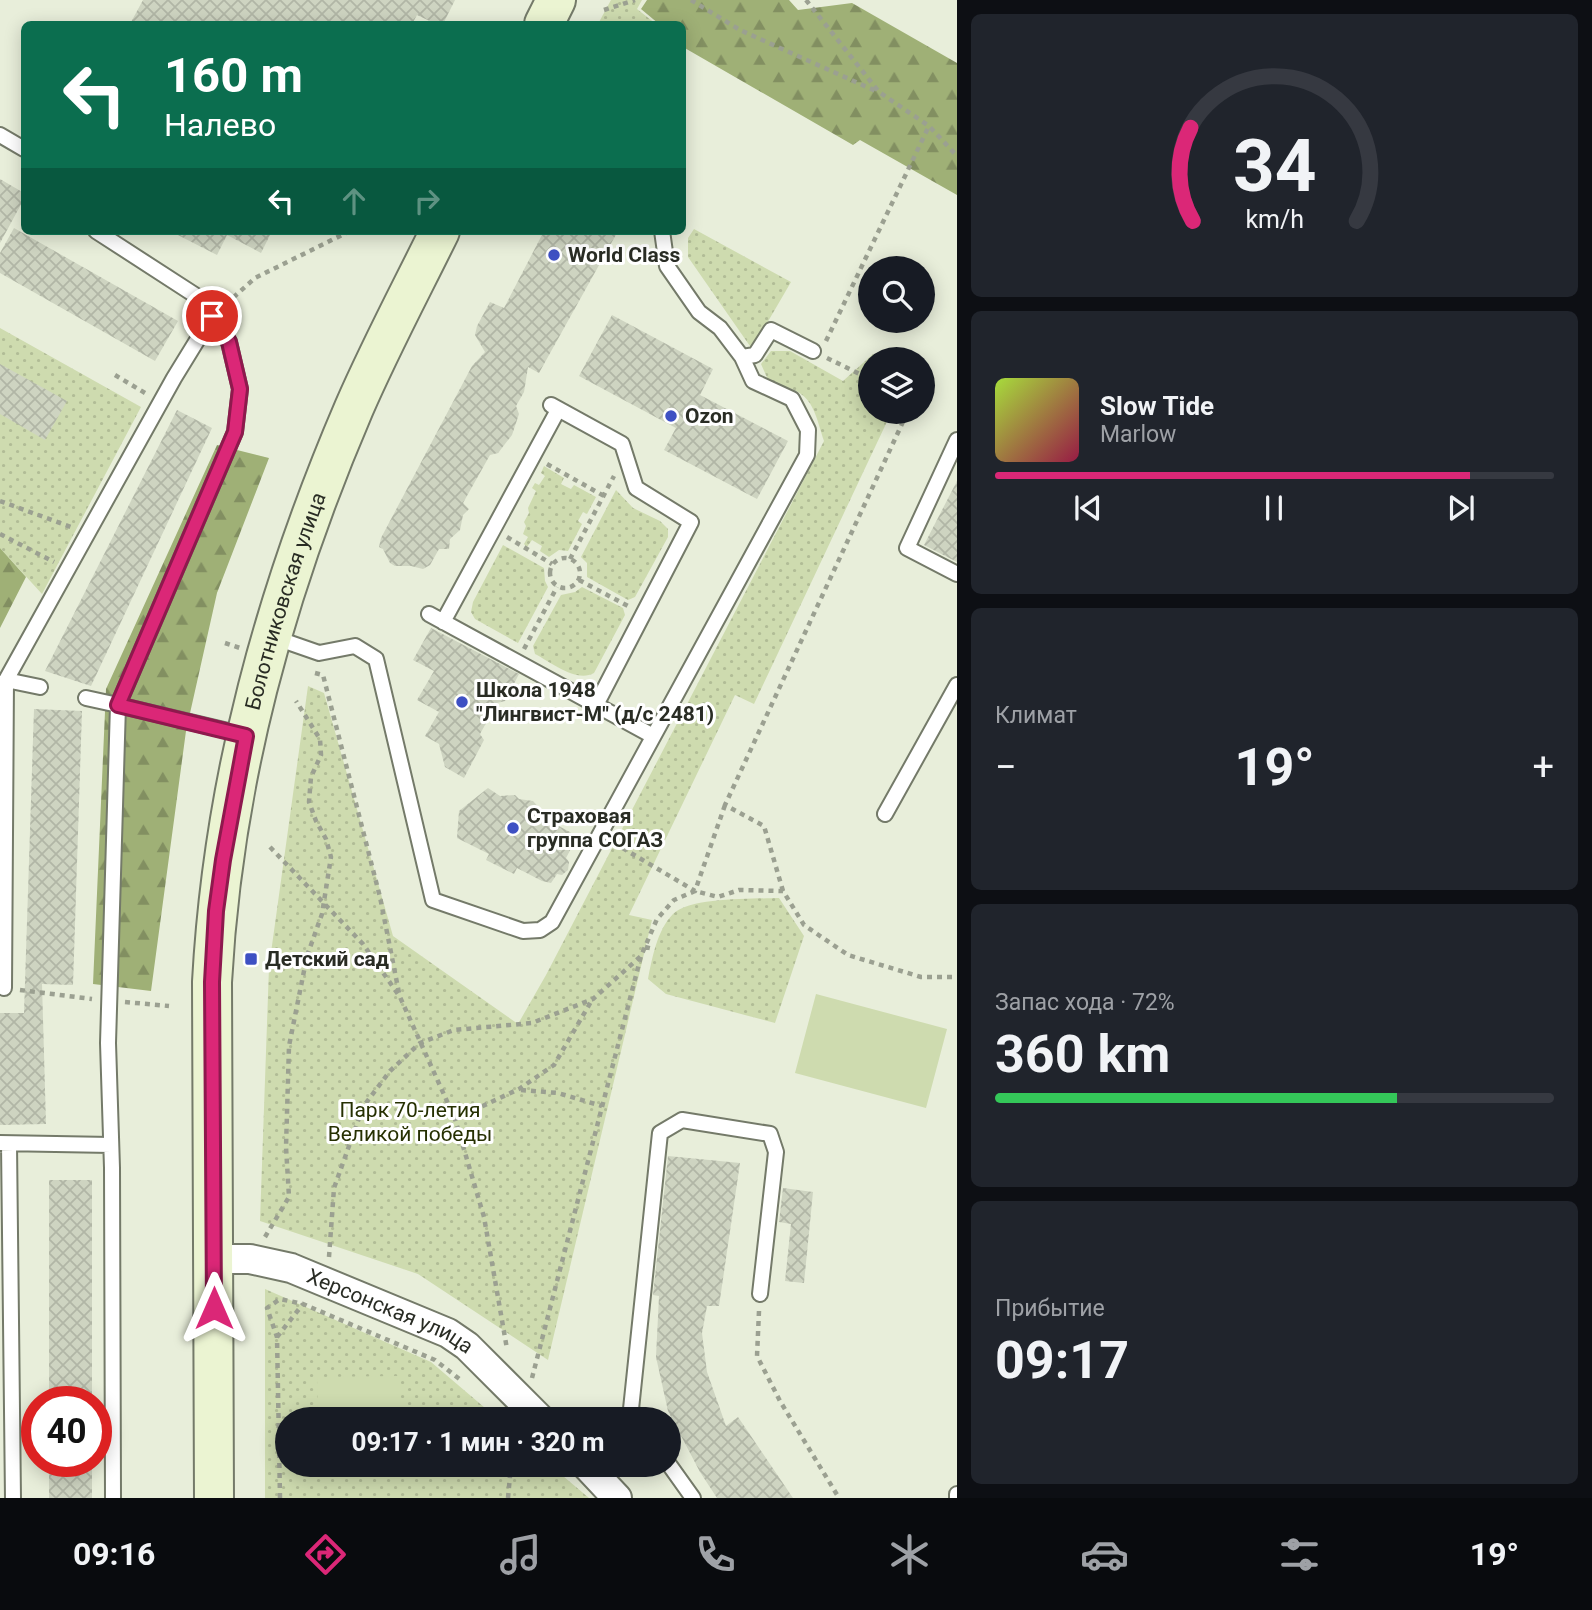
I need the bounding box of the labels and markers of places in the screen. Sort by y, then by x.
place label: World Class [568,243,681,267]
marker: World Class [546,247,562,263]
pin [182,286,242,346]
place label: Ozon [685,404,734,428]
marker: Ozon [663,408,679,424]
place label: Школа 1948 "Лингвист-М" (д/с 2481) [476,678,714,726]
marker: Школа 1948 "Лингвист-М" (д/с 2481) [454,694,470,710]
place label: Страховая группа СОГАЗ [527,804,663,852]
marker: Страховая группа СОГАЗ [505,820,521,836]
place label: Детский сад [265,947,389,971]
marker: Детский сад [243,951,259,967]

